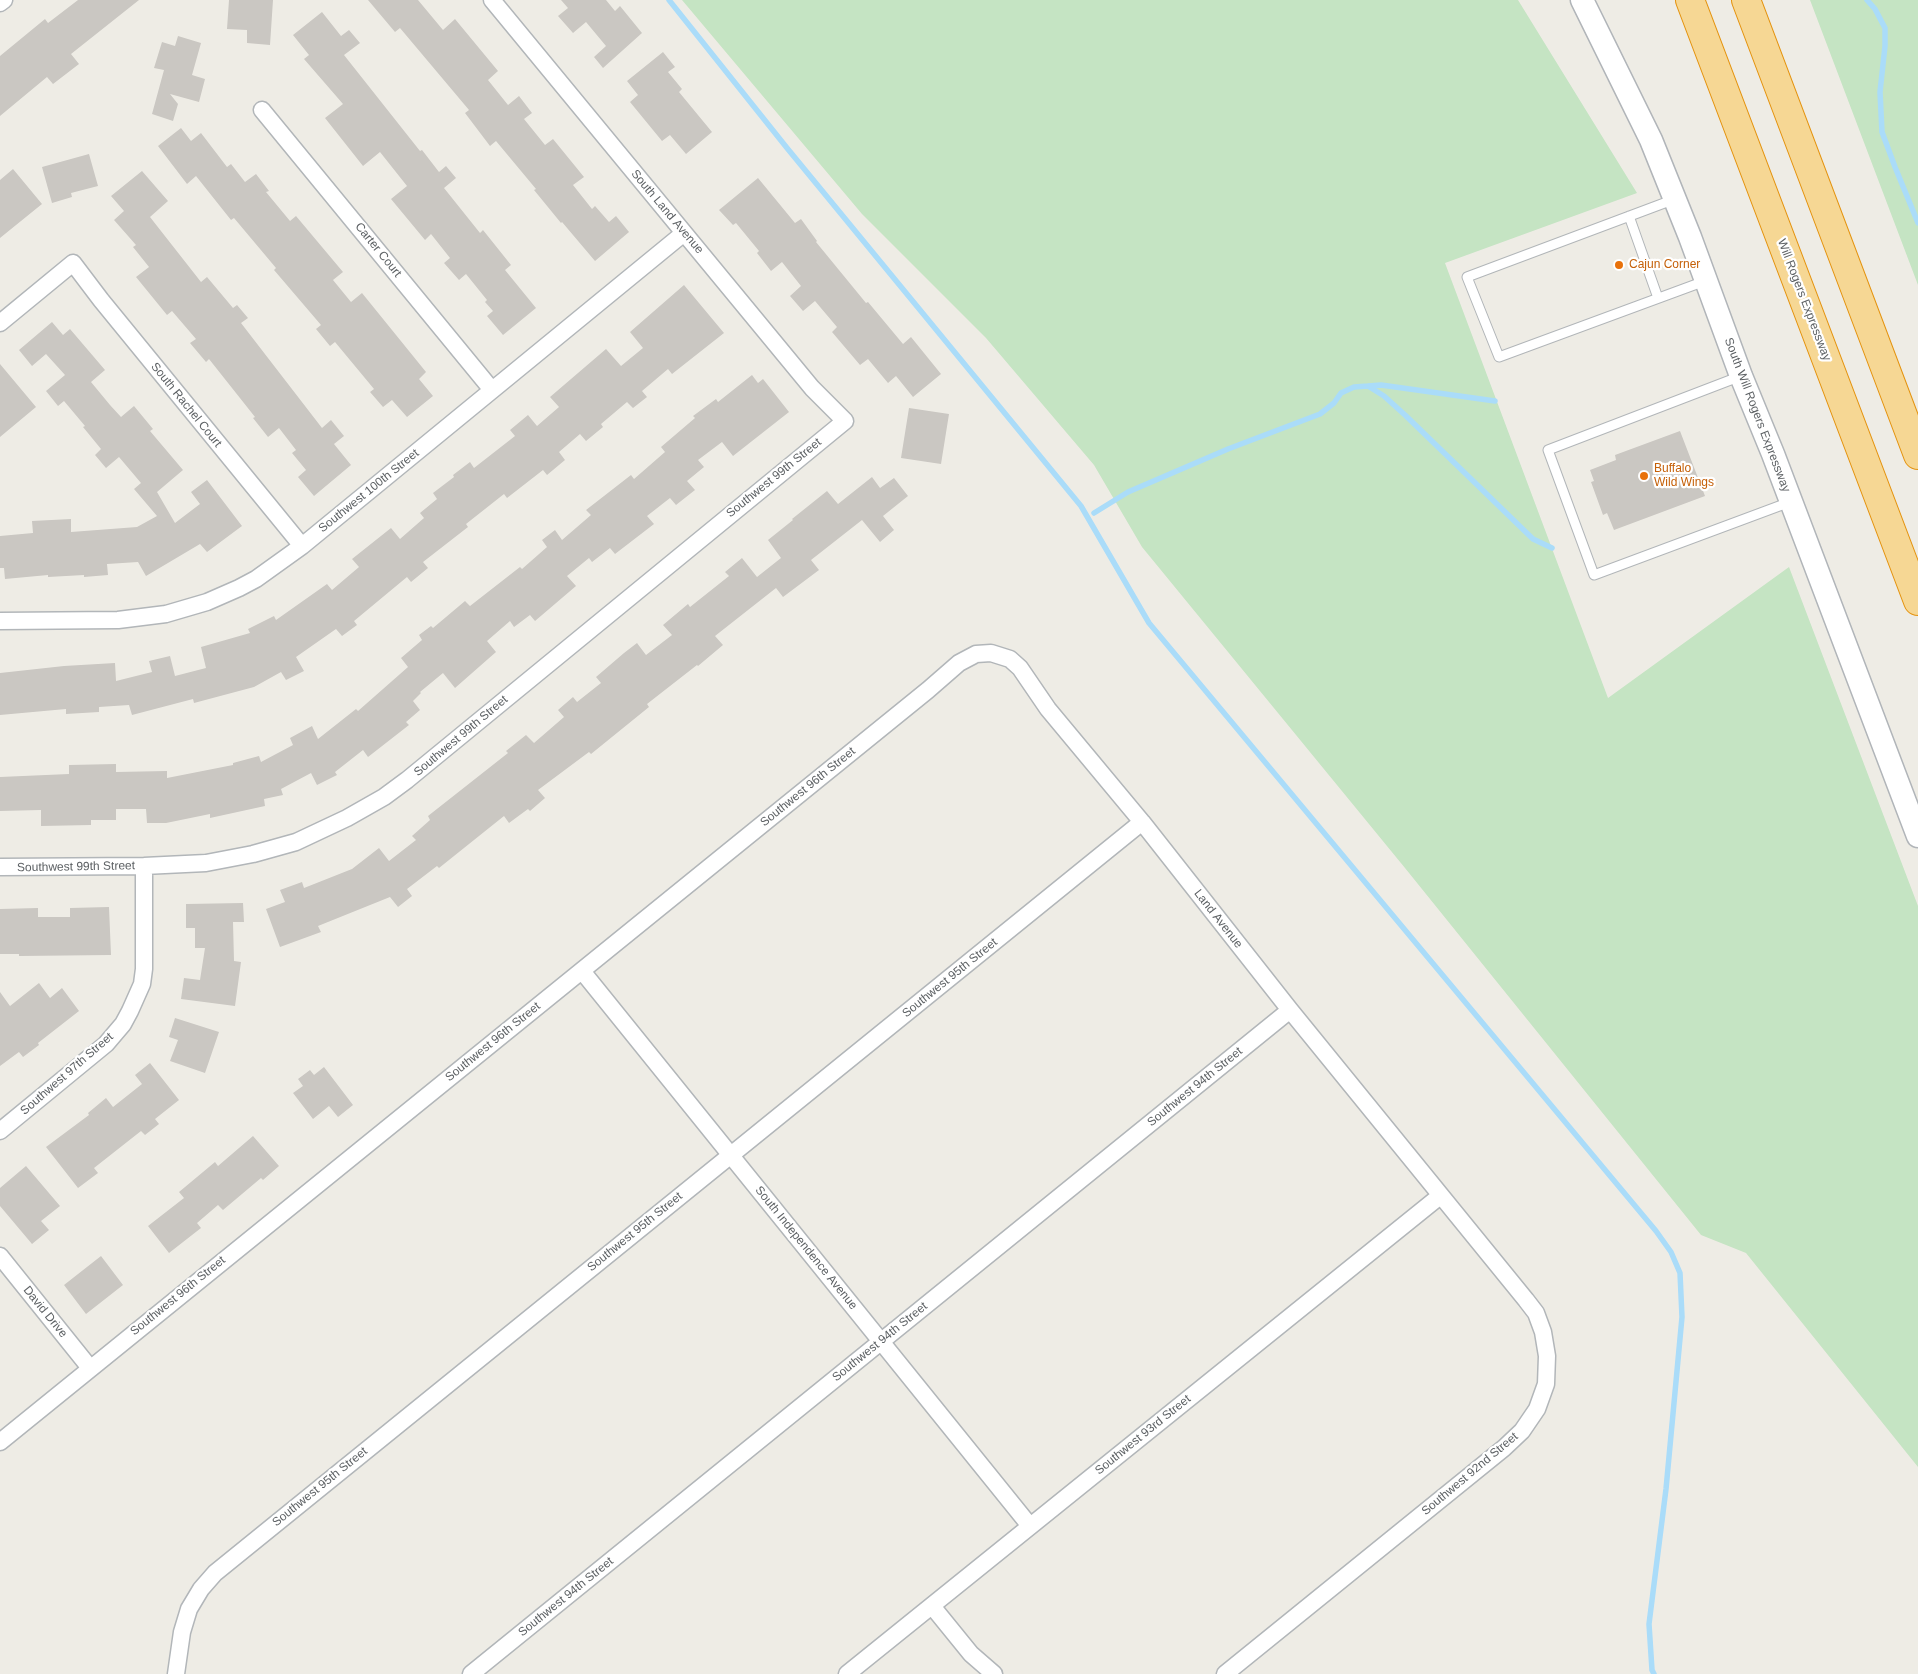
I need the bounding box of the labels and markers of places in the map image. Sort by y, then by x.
place label: Cajun Corner [1629,258,1700,272]
marker: Cajun Corner [1613,259,1625,271]
place label: Buffalo Wild Wings [1654,462,1714,490]
marker: Buffalo Wild Wings [1638,470,1650,482]

